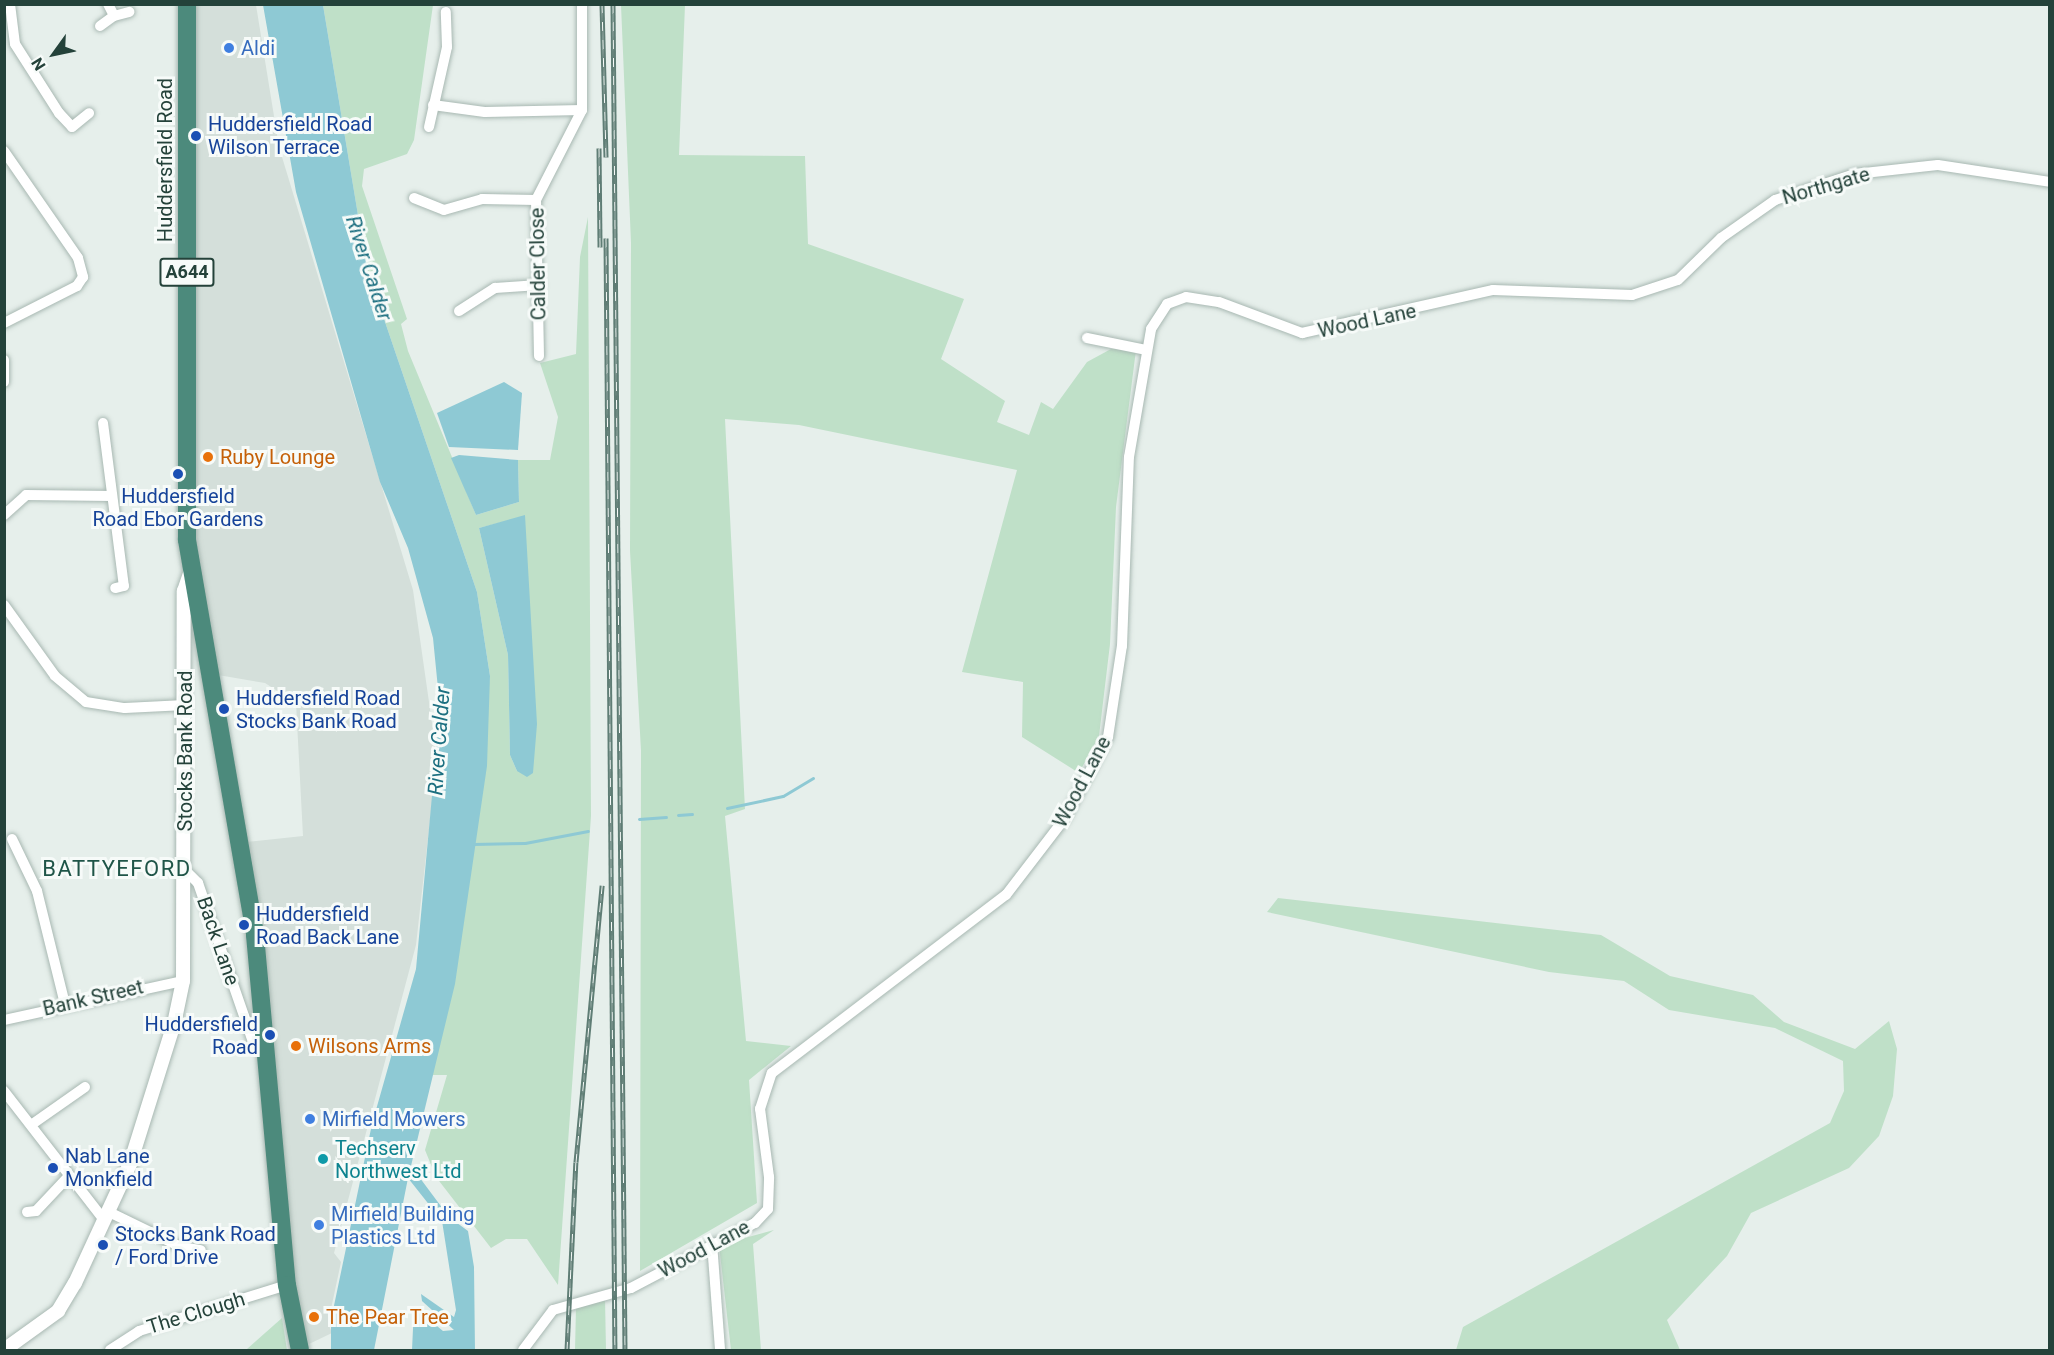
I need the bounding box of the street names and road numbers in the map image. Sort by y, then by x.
street label: Huddersfield Road [153,78,177,242]
street label: Northgate [1780,162,1872,210]
street label: Calder Close [525,208,551,320]
road number: A644 [158,257,216,287]
street label: Wood Lane [1316,299,1418,343]
street label: Stocks Bank Road [173,671,197,831]
street label: Wood Lane [1048,732,1116,832]
street label: Back Lane [192,894,244,988]
street label: Bank Street [40,975,146,1021]
street label: Wood Lane [654,1215,754,1283]
street label: The Clough [144,1287,248,1339]

